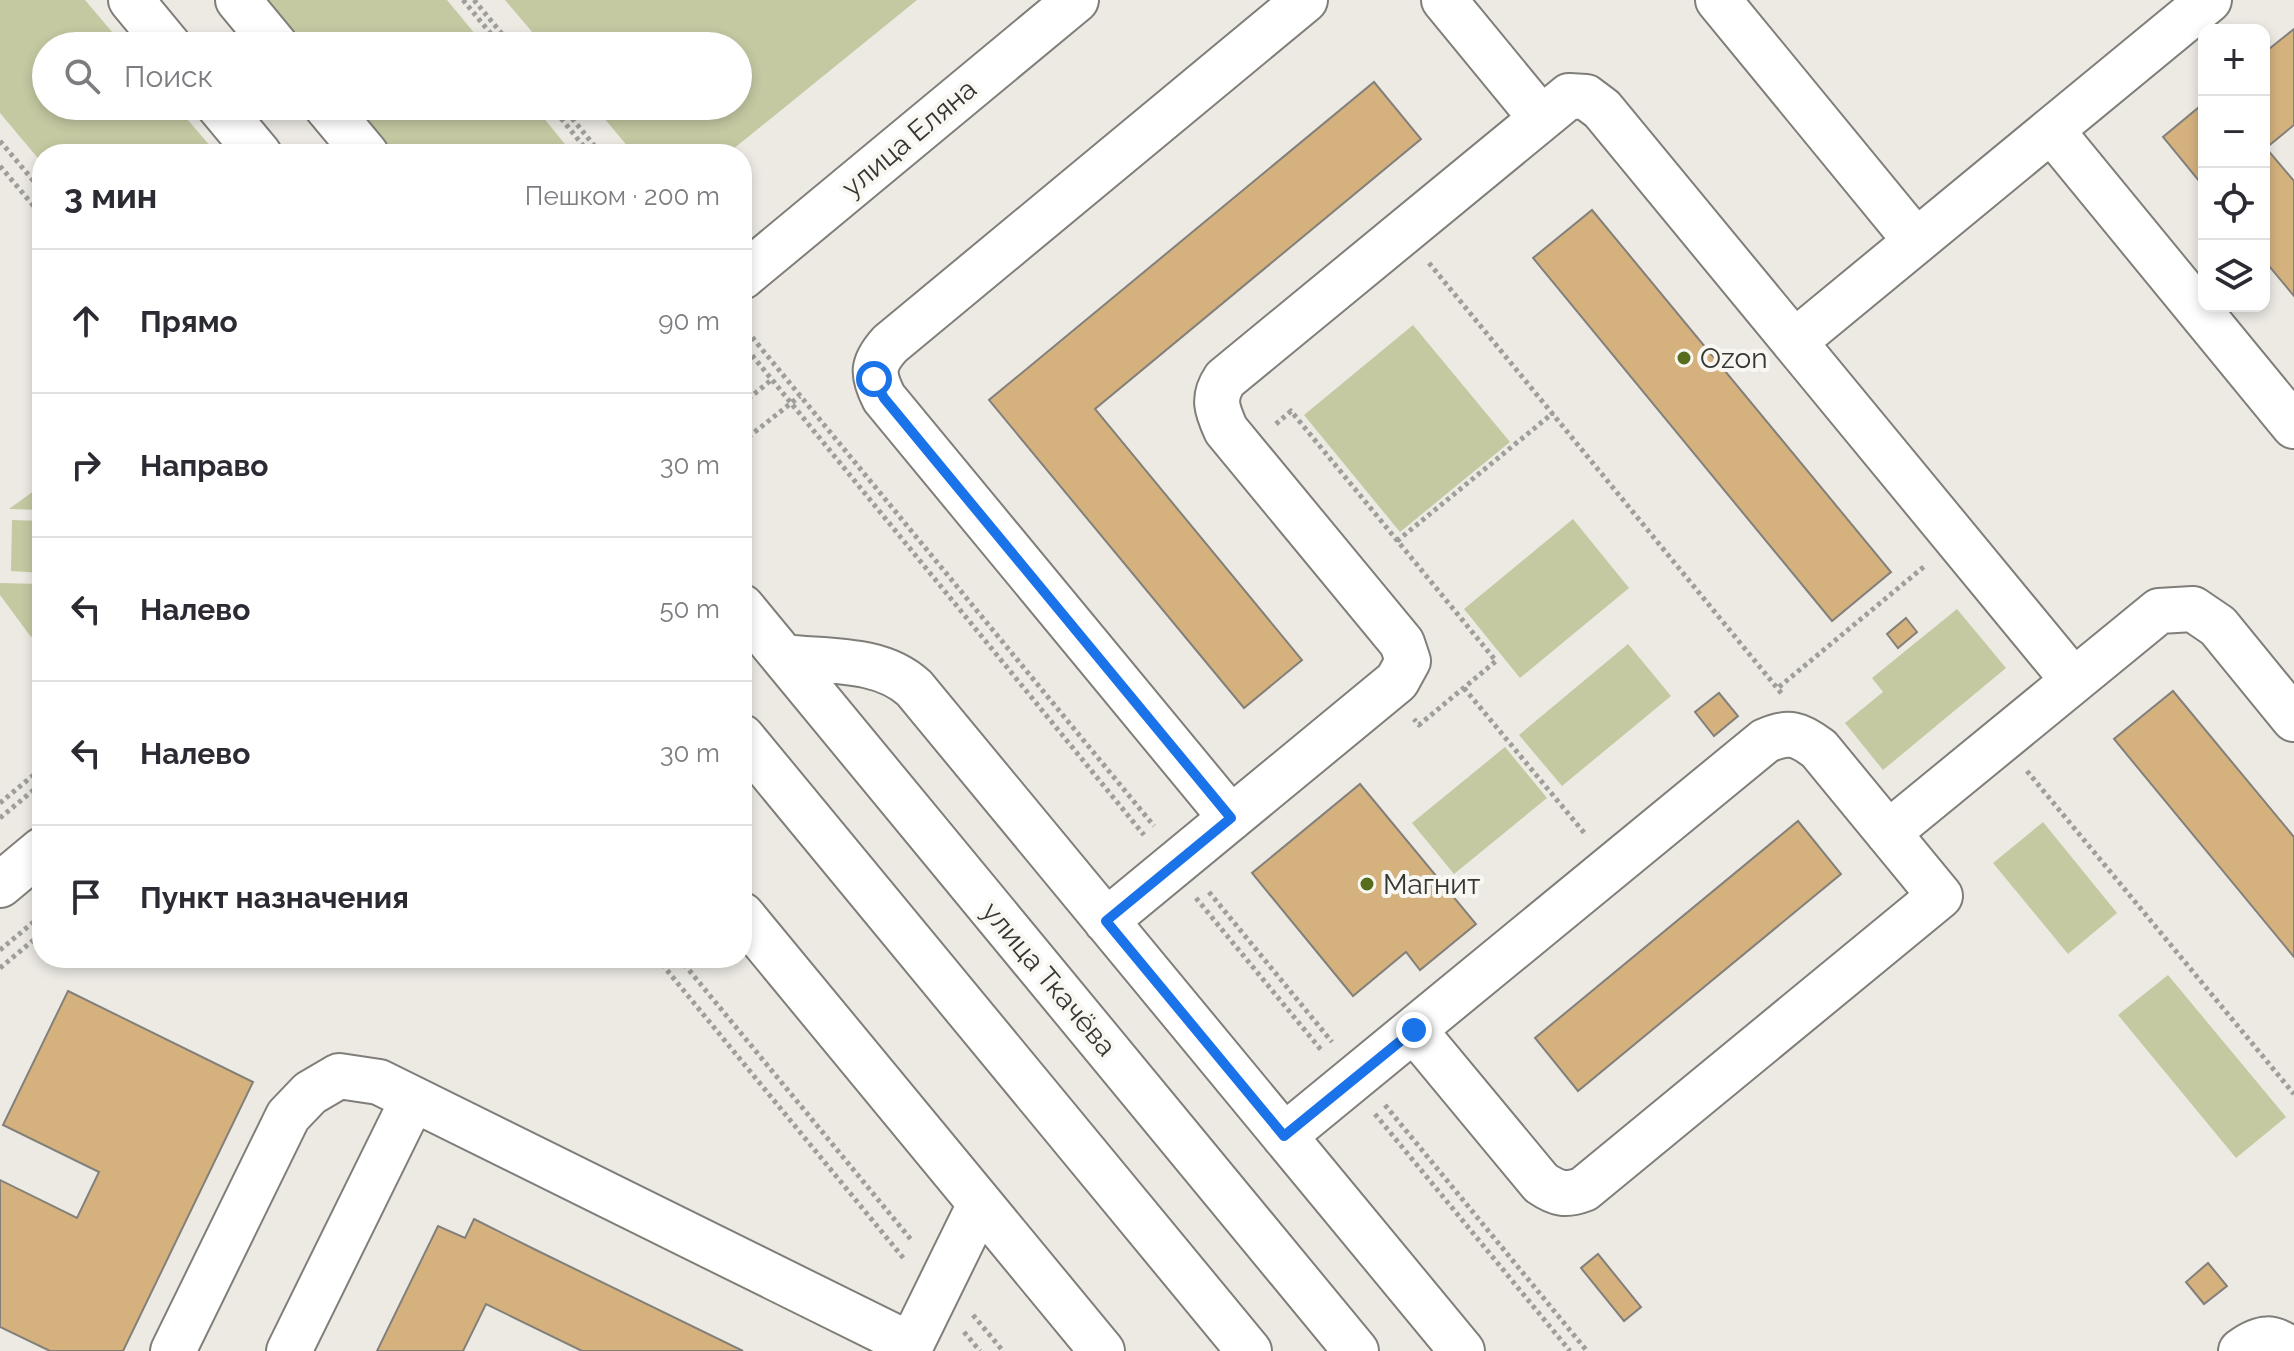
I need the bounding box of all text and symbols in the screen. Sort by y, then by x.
map controls [2198,24,2270,312]
button: + [2198,24,2270,96]
search box [32,32,752,120]
icon: search [60,54,104,98]
text: Поиск [124,59,213,94]
street label: улица Еляна [835,72,983,204]
button: − [2198,96,2270,168]
button: locate [2198,168,2270,240]
text: 3 мин [64,176,157,216]
text: Пешком · 200 m [525,181,720,211]
button: layers [2198,240,2270,312]
icon: ahead [64,299,108,343]
text: Прямо [140,304,238,339]
text: 90 m [658,306,720,336]
place label: Ozon [1700,342,1767,375]
marker: Ozon [1675,349,1693,367]
route start [856,361,892,397]
icon: right [64,443,108,487]
text: Направо [140,448,269,483]
text: 30 m [660,450,720,480]
icon: left [64,587,108,631]
text: Налево [140,592,250,627]
text: 50 m [659,594,720,624]
icon: left [64,731,108,775]
text: Налево [140,736,250,771]
text: 30 m [660,738,720,768]
place label: Магнит [1383,868,1480,901]
icon: arrive [64,875,108,919]
marker: Магнит [1358,875,1376,893]
text: Пункт назначения [140,880,409,915]
street label: улица Ткачёва [975,895,1123,1063]
route end [1396,1012,1432,1048]

